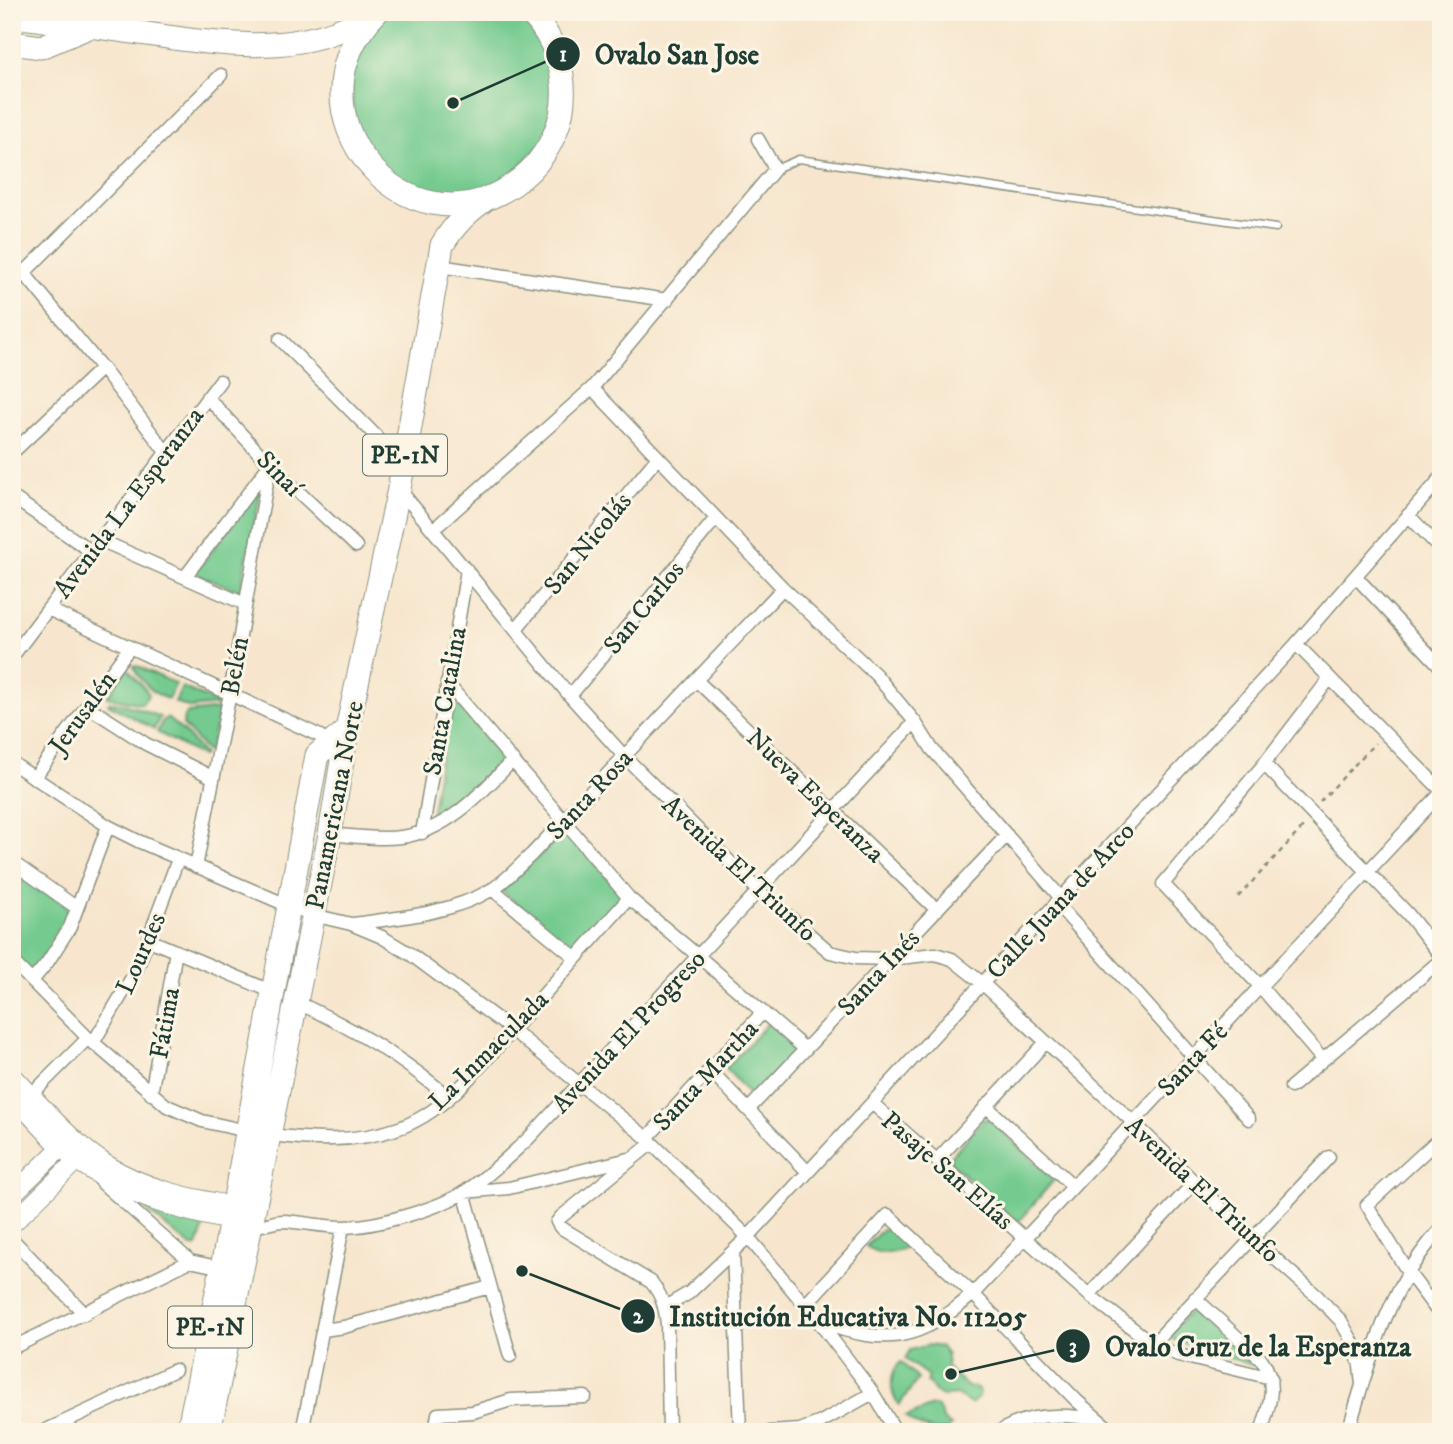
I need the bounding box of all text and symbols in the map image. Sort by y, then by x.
callout: Ovalo San Jose [545,30,773,79]
text: Ovalo San Jose [595,38,760,73]
text: 1 [559,42,567,68]
street label: Avenida La Esperanza [47,401,212,605]
road number: PE-1N [363,434,447,476]
street label: Sinaí [249,444,310,505]
street label: San Nicolás [537,486,640,602]
street label: San Carlos [596,555,692,661]
street label: Santa Catalina [416,625,475,778]
street label: Belén [214,634,257,698]
street label: Jerusalén [41,665,125,763]
street label: Panamericana Norte [299,698,372,912]
street label: Nueva Esperanza [739,722,891,870]
street label: Santa Rosa [540,743,641,847]
street label: Avenida El Triunfo [655,789,823,949]
street label: Calle Juana de Arco [980,815,1142,987]
street label: Lourdes [109,908,174,1000]
street label: Santa Inés [831,923,928,1023]
street label: Avenida El Progreso [545,943,713,1121]
street label: La Inmaculada [422,984,556,1118]
street label: Fátima [143,985,188,1061]
street label: Santa Martha [646,1013,766,1139]
street label: Santa Fé [1151,1016,1236,1104]
street label: Pasaje San Elías [874,1105,1020,1238]
street label: Avenida El Triunfo [1118,1110,1286,1270]
callout: Institución Educativa No. 11205 [620,1291,1041,1340]
text: Institución Educativa No. 11205 [669,1300,1027,1335]
text: 2 [633,1304,644,1330]
road number: PE-1N [168,1307,252,1348]
callout: Ovalo Cruz de la Esperanza [1056,1322,1425,1371]
text: Ovalo Cruz de la Esperanza [1105,1330,1412,1365]
text: 3 [1069,1334,1077,1360]

